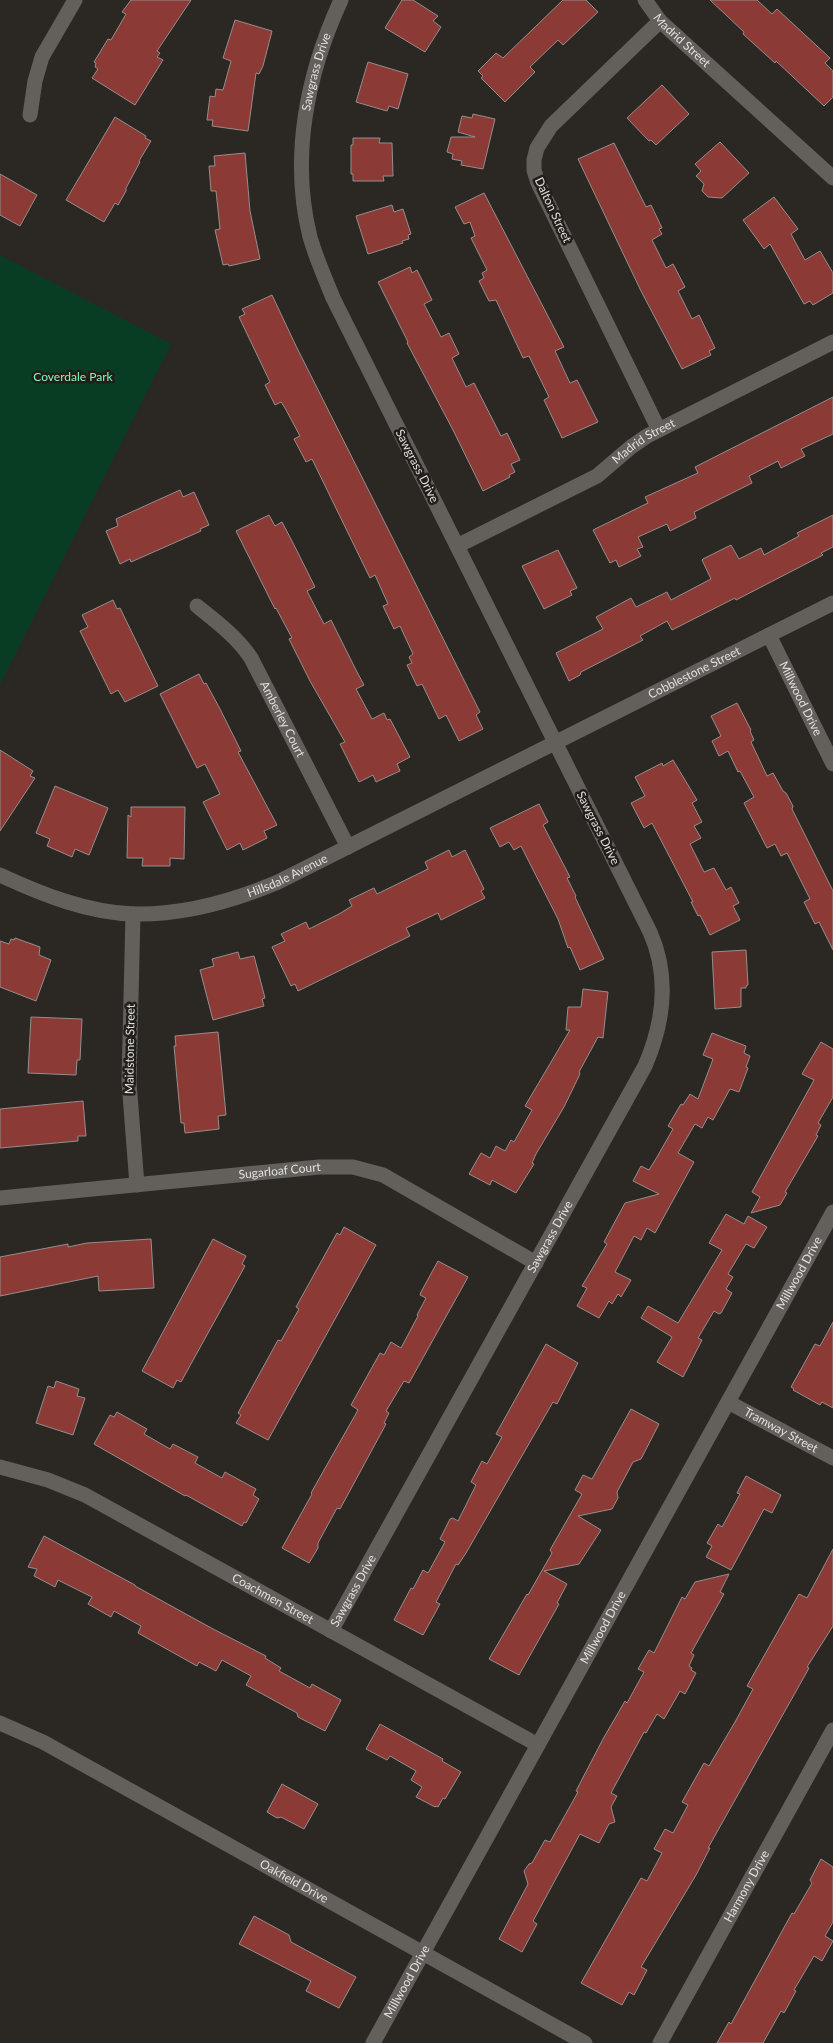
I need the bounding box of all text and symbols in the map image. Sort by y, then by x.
street label: Madrid Street [650,11,714,71]
street label: Sawgrass Drive [298,31,334,112]
street label: Dalton Street [532,175,575,245]
park label: Coverdale Park [33,369,114,384]
street label: Madrid Street [609,415,678,467]
street label: Sawgrass Drive [393,427,442,505]
street label: Cobblestone Street [645,643,743,702]
street label: Millwood Drive [776,659,826,738]
street label: Amberley Court [257,678,309,760]
street label: Sawgrass Drive [574,789,623,867]
street label: Hillsdale Avenue [245,850,330,900]
street label: Maidstone Street [121,1003,138,1094]
street label: Sugarloaf Court [238,1159,322,1182]
street label: Sawgrass Drive [524,1198,576,1275]
street label: Millwood Drive [773,1234,825,1312]
street label: Tramway Street [742,1404,821,1456]
street label: Sawgrass Drive [327,1552,379,1629]
street label: Coachmen Street [230,1570,317,1627]
street label: Millwood Drive [576,1588,629,1666]
street label: Harmony Drive [720,1847,772,1925]
street label: Oakfield Drive [257,1856,331,1906]
street label: Millwood Drive [380,1942,433,2021]

